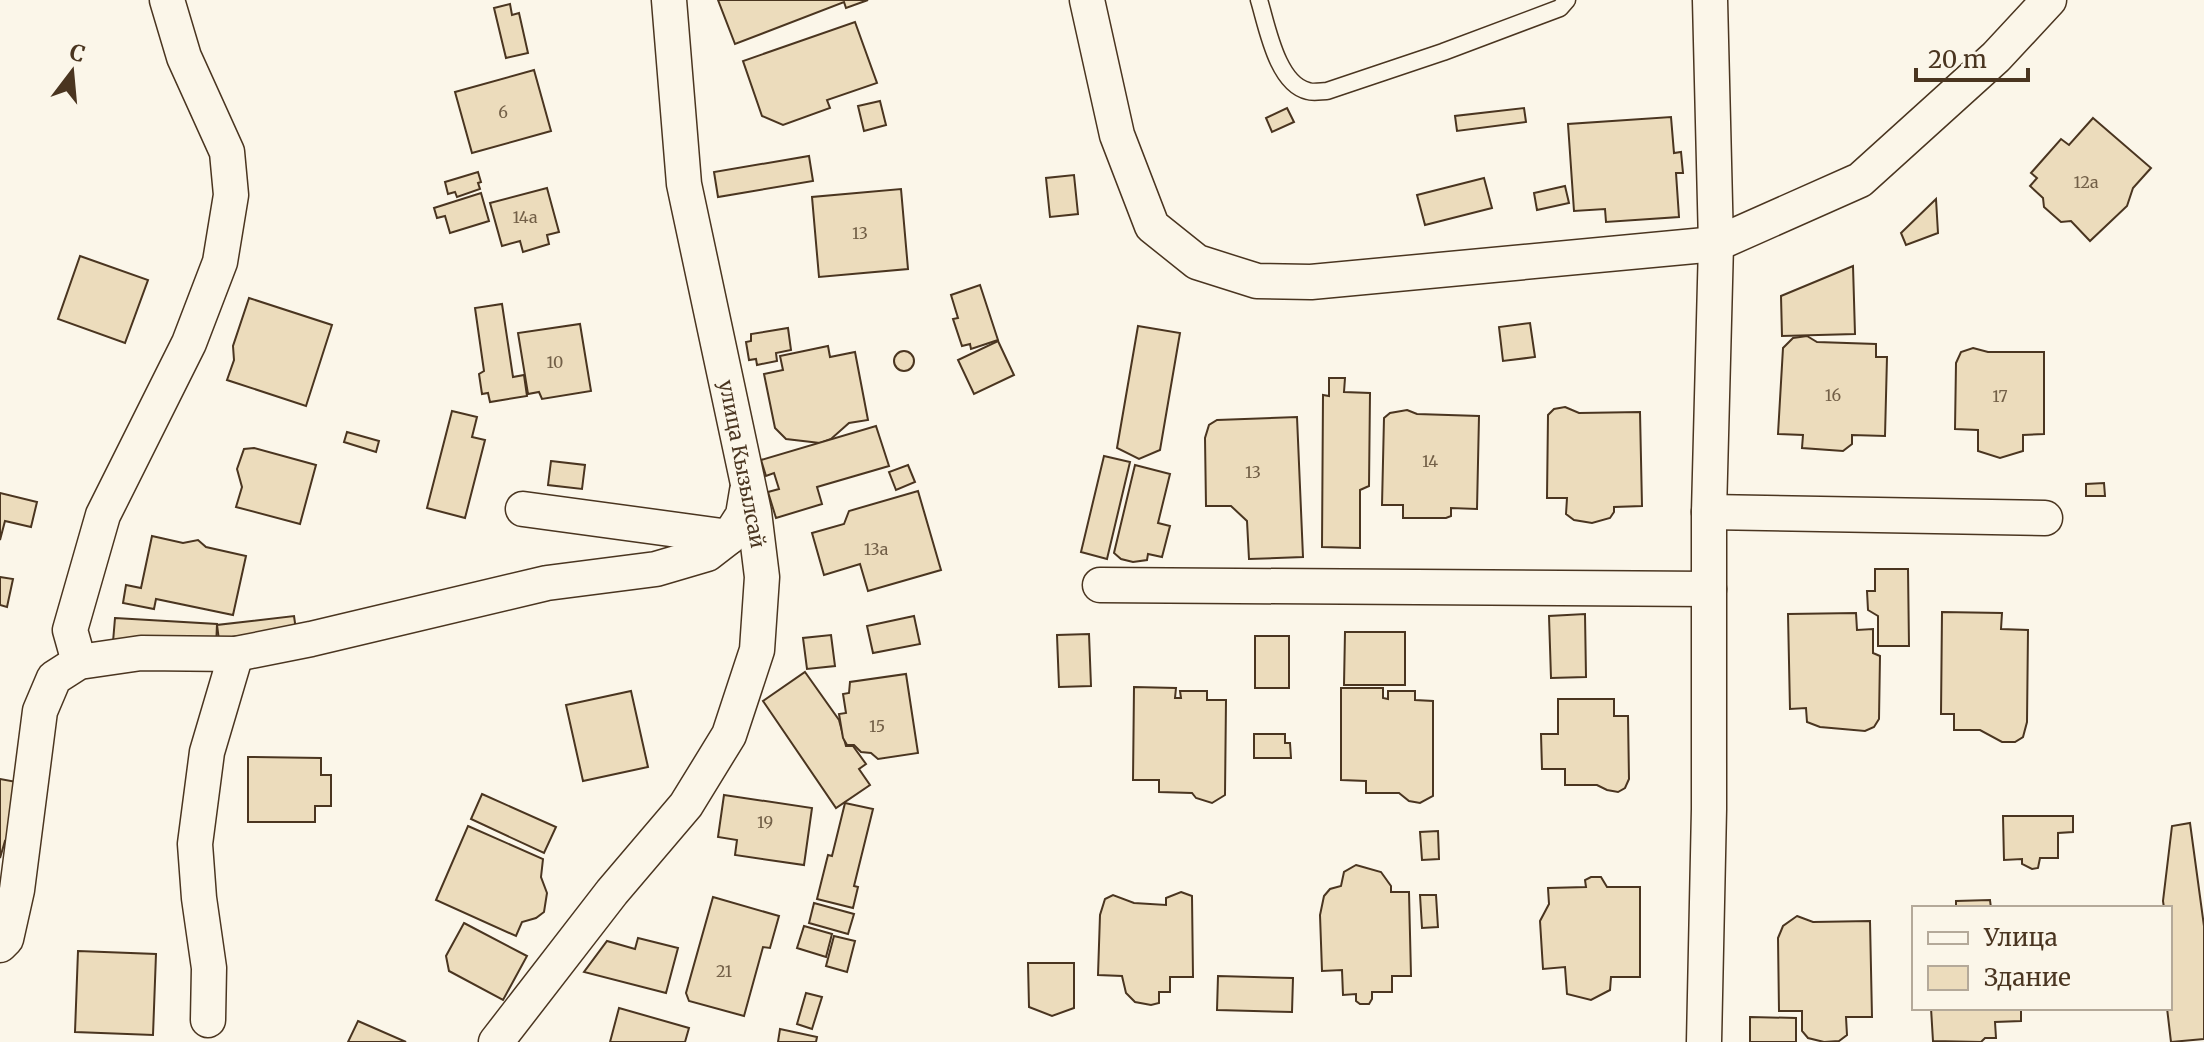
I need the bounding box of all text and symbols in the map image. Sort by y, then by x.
north arrow [32,32,112,112]
scale bar [1916,32,2028,82]
text: С [67,37,88,68]
text: 20 m [1928,44,1987,75]
house number: 6 [498,102,508,122]
house number: 12а [2073,172,2099,192]
house number: 14а [512,207,538,227]
house number: 13 [852,223,868,243]
house number: 10 [547,352,563,372]
street label: улица Кызылсай [714,378,771,550]
house number: 16 [1825,385,1841,405]
house number: 17 [1992,386,2008,406]
house number: 14 [1422,451,1438,471]
house number: 13 [1245,462,1261,482]
house number: 13а [864,539,889,559]
house number: 15 [869,716,885,736]
house number: 19 [757,812,773,832]
legend [1912,906,2172,1010]
text: Улица [1983,922,2058,953]
house number: 21 [716,961,732,981]
text: Здание [1984,962,2071,993]

